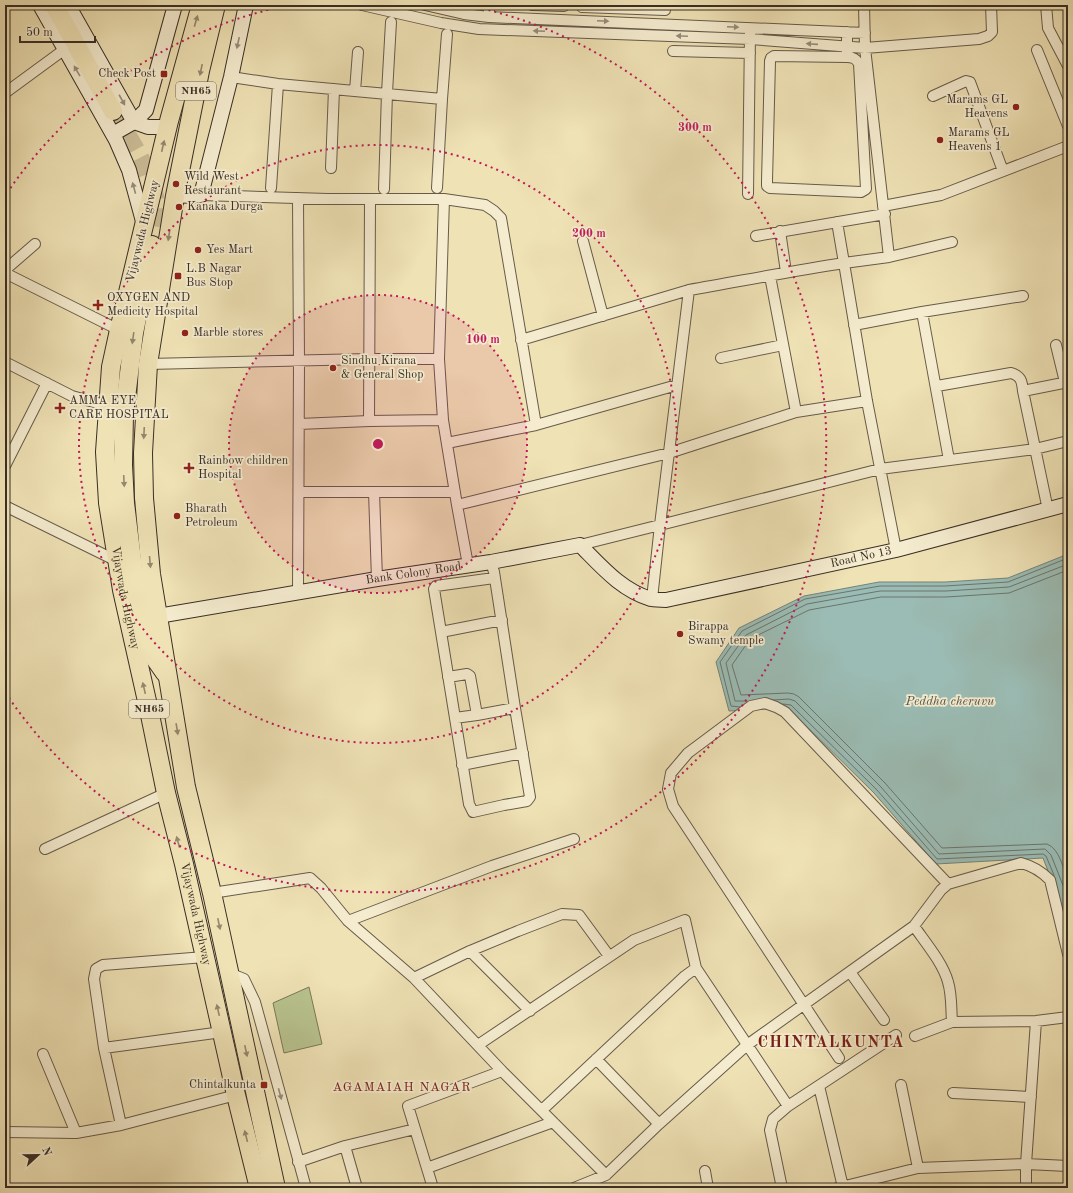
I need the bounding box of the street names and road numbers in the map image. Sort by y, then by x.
road number: NH65 [176,82,216,100]
street label: Vijaywada Highway [124,178,162,283]
street label: Vijaywada Highway [109,545,141,652]
street label: Road No 13 [829,545,893,570]
street label: Bank Colony Road [365,561,462,587]
road number: NH65 [129,700,169,718]
street label: Vijaywada Highway [178,862,213,968]

